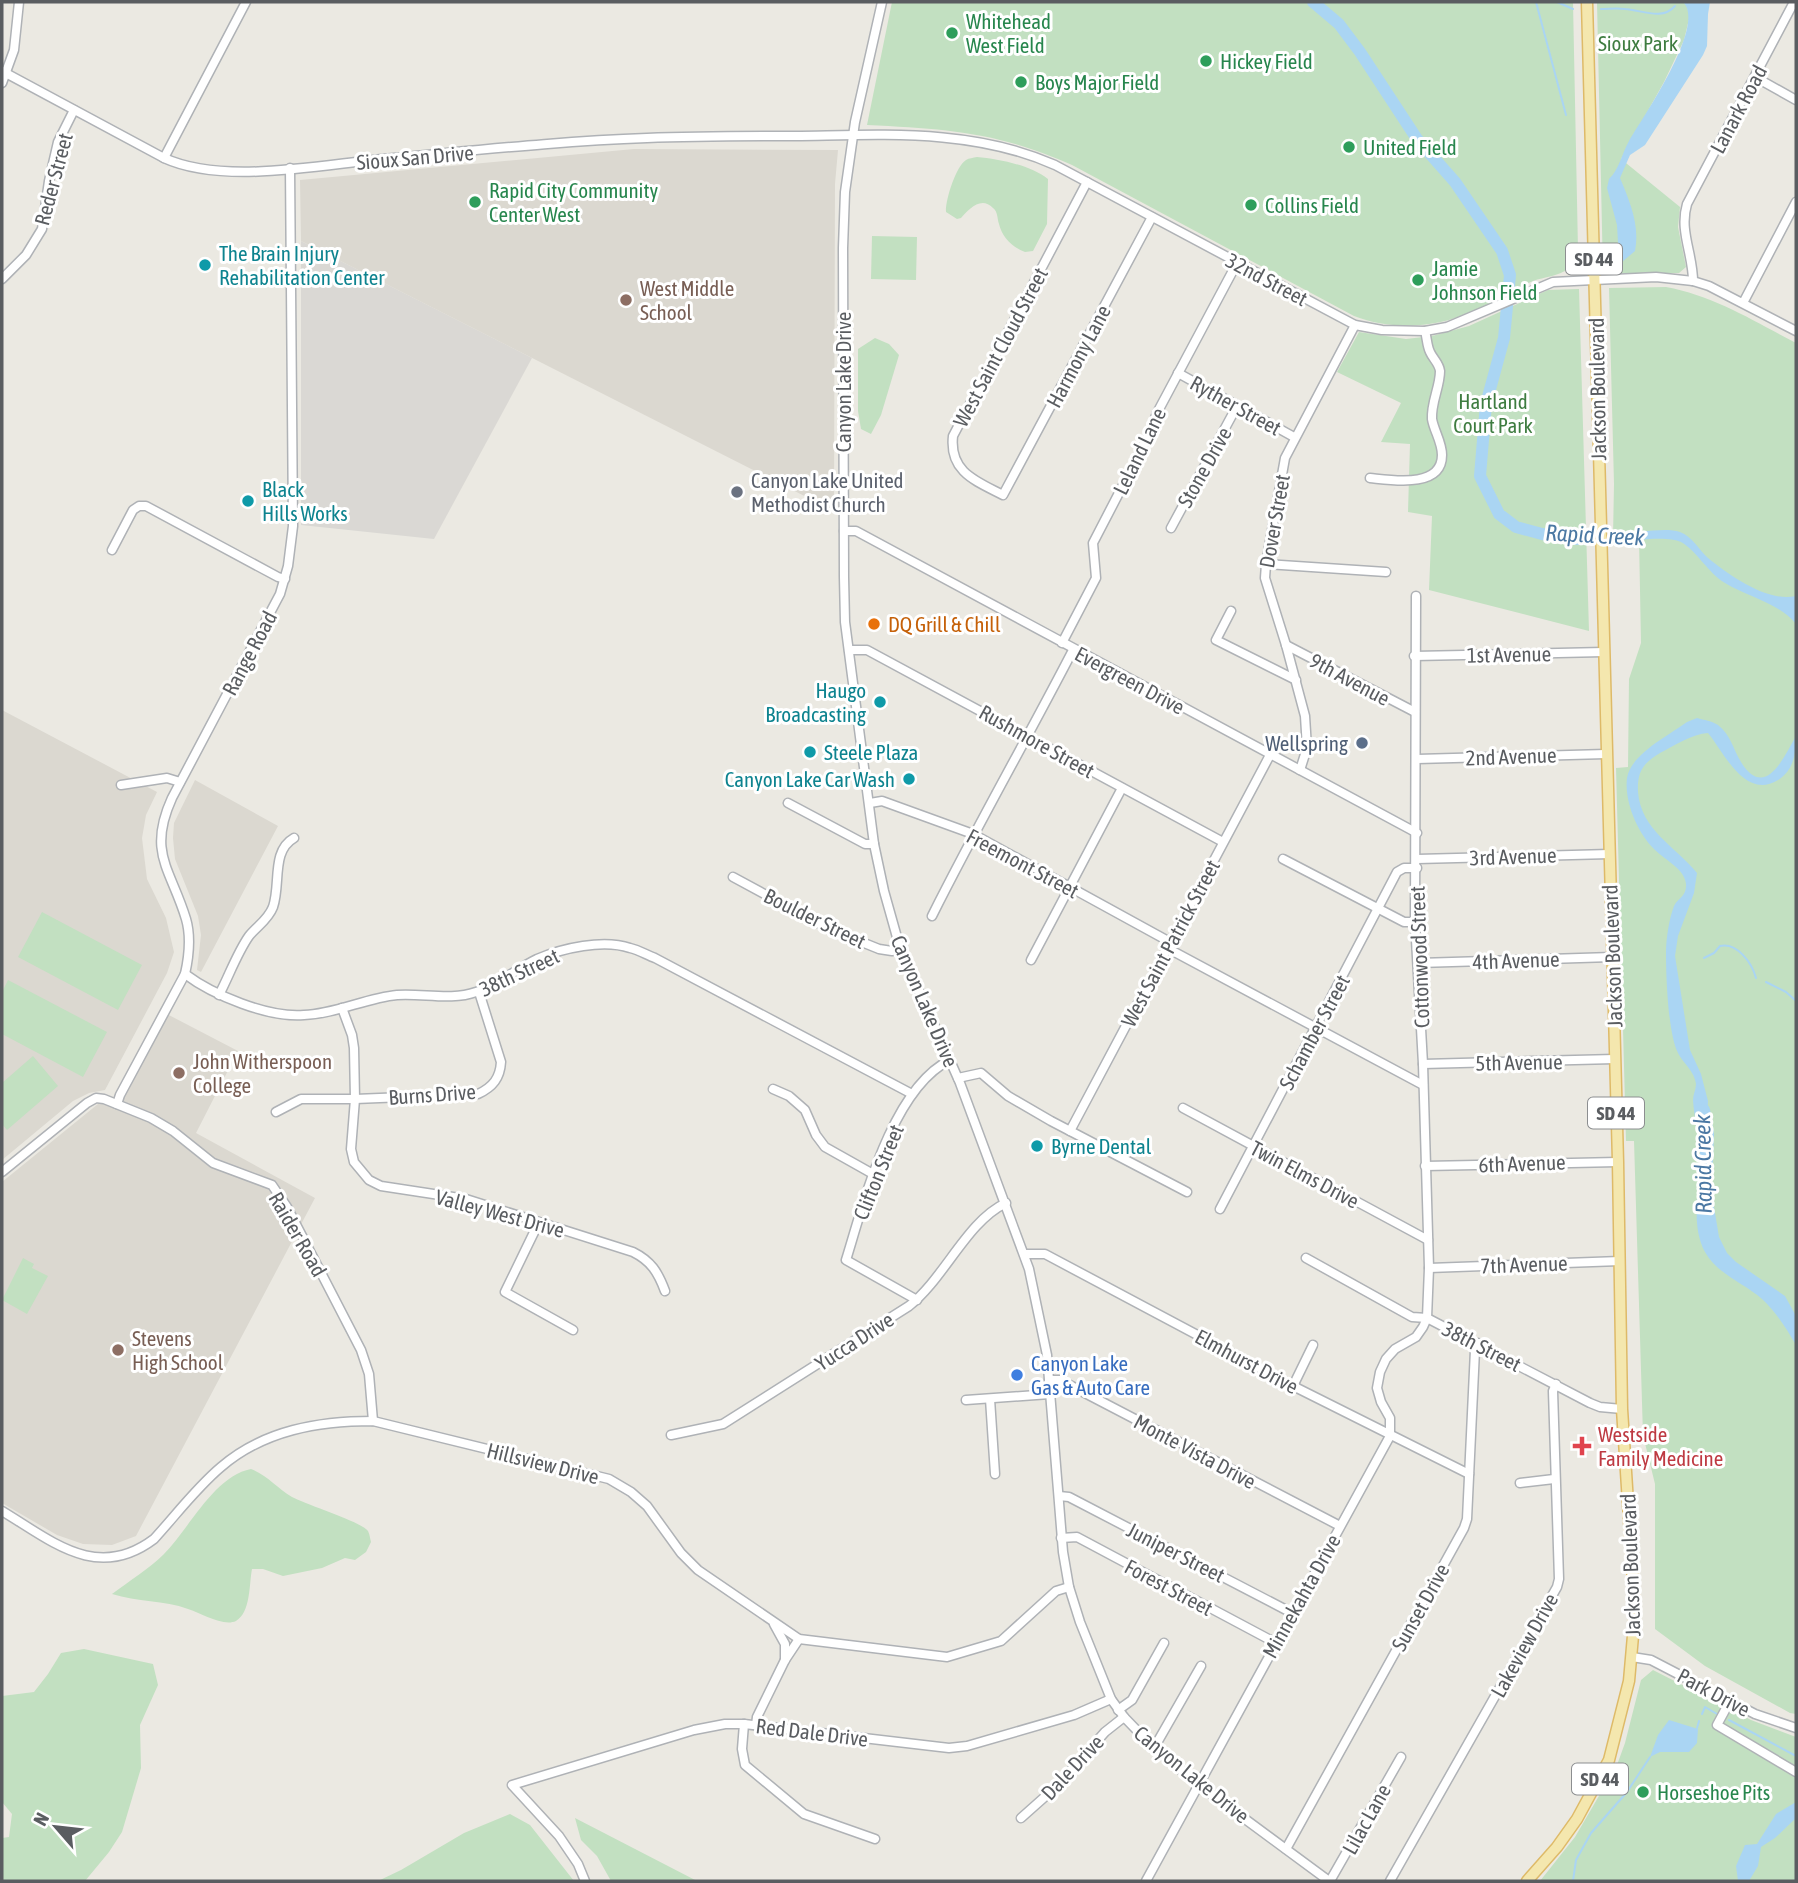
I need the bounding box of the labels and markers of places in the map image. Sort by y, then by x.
place label: Whitehead West Field [966,9,1051,57]
marker: Whitehead West Field [944,25,960,41]
place label: Hickey Field [1220,49,1313,73]
marker: Hickey Field [1198,53,1214,69]
place label: Boys Major Field [1035,70,1159,94]
marker: Boys Major Field [1013,74,1029,90]
place label: United Field [1363,135,1457,159]
marker: United Field [1341,139,1357,155]
place label: Rapid City Community Center West [489,178,659,226]
place label: Collins Field [1265,193,1359,217]
marker: Rapid City Community Center West [467,194,483,210]
marker: Collins Field [1243,197,1259,213]
place label: The Brain Injury Rehabilitation Center [219,241,385,289]
place label: Jamie Johnson Field [1432,256,1537,304]
marker: The Brain Injury Rehabilitation Center [197,257,213,273]
marker: Jamie Johnson Field [1410,272,1426,288]
place label: West Middle School [640,276,734,324]
marker: West Middle School [618,292,634,308]
place label: Canyon Lake United Methodist Church [751,468,904,516]
place label: Black Hills Works [262,477,348,525]
marker: Canyon Lake United Methodist Church [729,484,745,500]
marker: Black Hills Works [240,493,256,509]
place label: DQ Grill & Chill [888,612,1001,636]
marker: DQ Grill & Chill [866,616,882,632]
place label: Haugo Broadcasting [765,678,866,726]
marker: Haugo Broadcasting [872,694,888,710]
place label: Wellspring [1265,731,1348,755]
marker: Wellspring [1354,735,1370,751]
place label: Steele Plaza [824,740,918,764]
marker: Steele Plaza [802,744,818,760]
place label: Canyon Lake Car Wash [725,767,895,791]
marker: Canyon Lake Car Wash [901,771,917,787]
place label: John Witherspoon College [193,1049,332,1097]
marker: John Witherspoon College [171,1065,187,1081]
place label: Byrne Dental [1051,1134,1152,1158]
marker: Byrne Dental [1029,1138,1045,1154]
place label: Stevens High School [132,1326,224,1374]
marker: Stevens High School [110,1342,126,1358]
place label: Canyon Lake Gas & Auto Care [1031,1351,1150,1399]
marker: Canyon Lake Gas & Auto Care [1009,1367,1025,1383]
place label: Westside Family Medicine [1598,1422,1723,1470]
marker: Westside Family Medicine [1572,1436,1592,1456]
place label: Horseshoe Pits [1657,1780,1770,1804]
marker: Horseshoe Pits [1635,1784,1651,1800]

